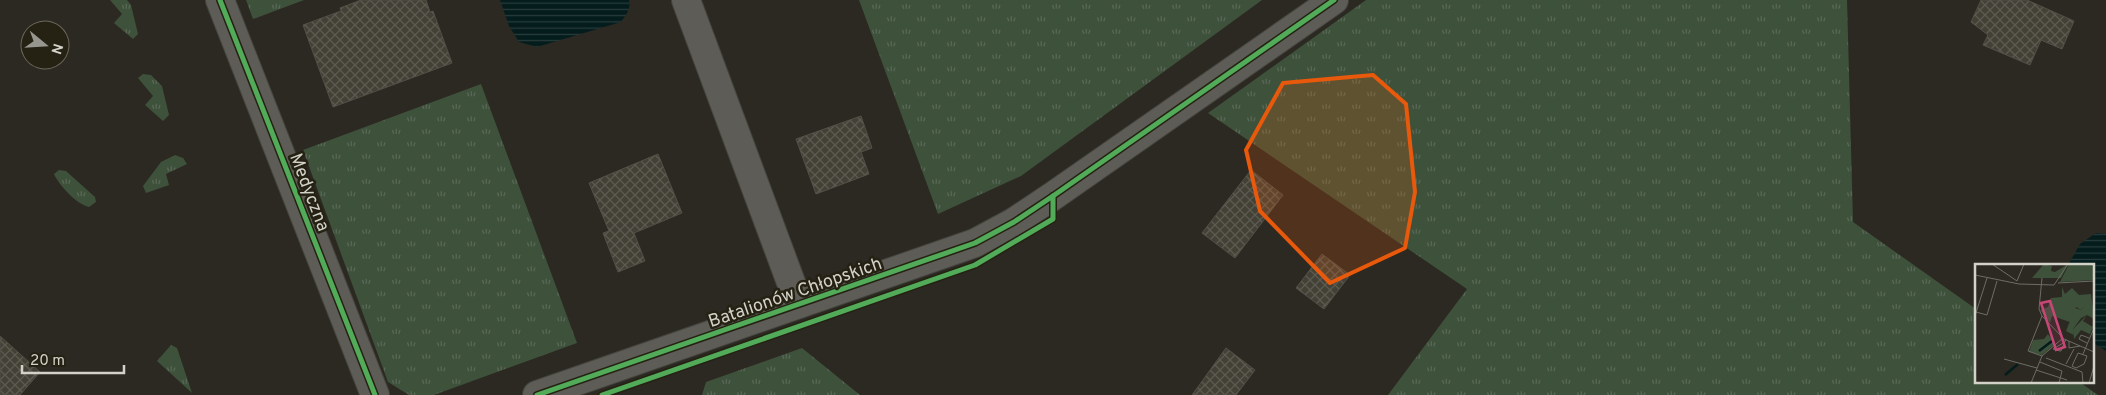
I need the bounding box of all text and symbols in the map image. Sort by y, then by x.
north arrow [20,20,70,70]
text: N [46,41,66,56]
street label: Medyczna [283,150,334,235]
street label: Batalionów Chłopskich [706,253,885,334]
inset map [1975,264,2094,382]
scale bar [22,342,125,374]
text: 20 m [30,352,65,371]

